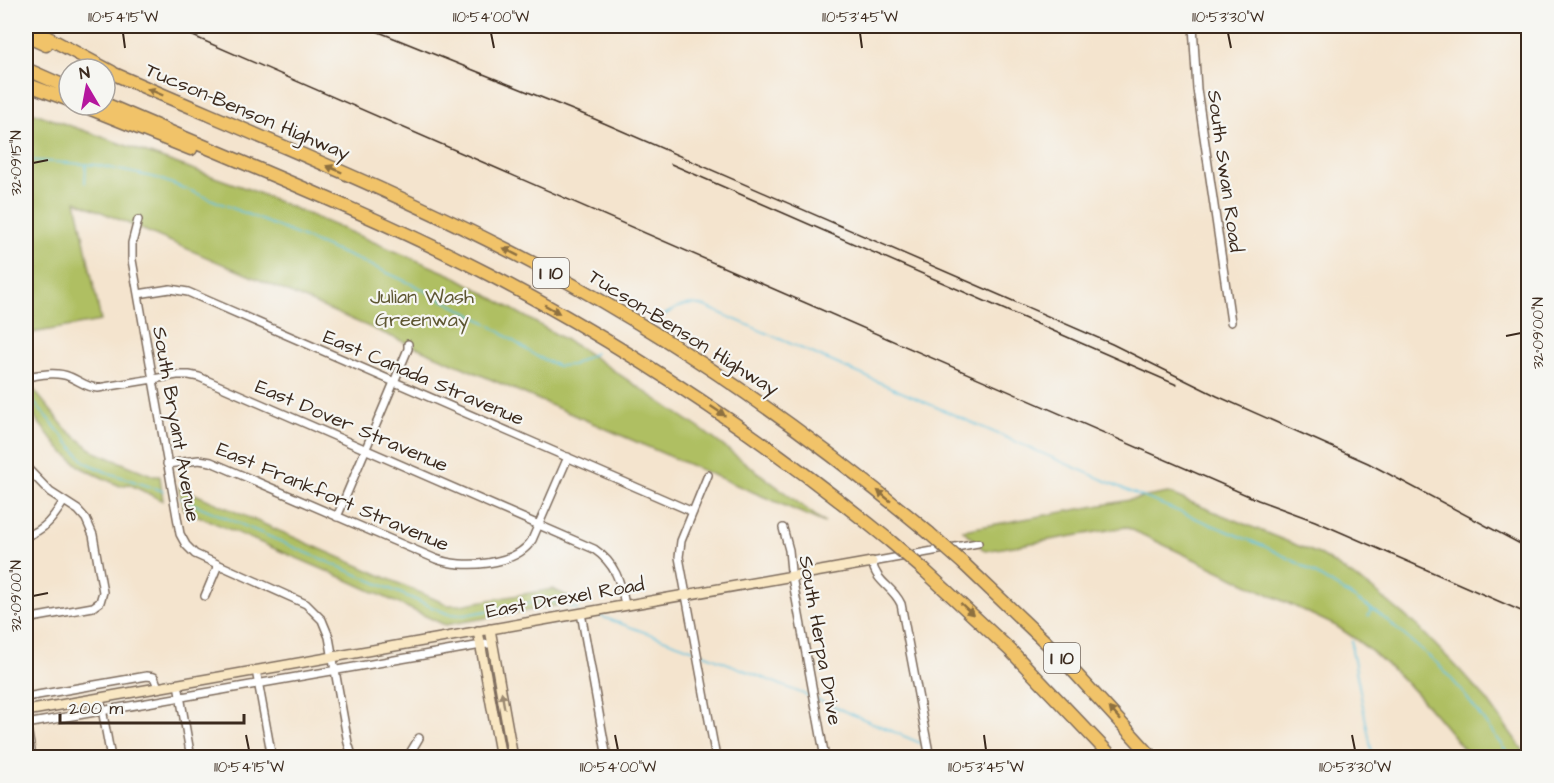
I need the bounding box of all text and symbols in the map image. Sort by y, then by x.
text: 110°54'15"W [88,7,158,28]
text: 110°54'00"W [453,7,529,28]
text: 110°53'45"W [822,7,898,28]
text: 110°53'30"W [1192,7,1264,28]
street label: Tucson–Benson Highway [141,56,354,169]
north arrow [57,57,117,117]
text: N [78,62,91,85]
one-way arrow [146,87,164,96]
street label: South Swan Road [1200,88,1250,254]
text: 32°09'15"N [6,130,27,196]
one-way arrow [325,164,343,174]
one-way arrow [502,247,519,256]
road number: I 10 [533,258,569,288]
street label: Tucson–Benson Highway [582,263,784,404]
park label: Julian Wash Greenway [370,283,474,335]
text: 32°09'00"N [1528,297,1549,369]
one-way arrow [544,304,561,314]
street label: East Canada Stravenue [319,323,528,433]
street label: South Bryant Avenue [144,324,207,524]
street label: East Dover Stravenue [251,373,452,479]
one-way arrow [710,405,726,417]
street label: East Frankfort Stravenue [212,435,453,559]
one-way arrow [877,490,892,503]
street label: South Herpa Drive [791,553,849,727]
text: 32°09'00"N [6,560,27,632]
street label: East Drexel Road [484,570,647,626]
one-way arrow [960,602,975,616]
road number: I 10 [1044,643,1080,673]
scale bar [60,687,244,725]
one-way arrow [498,690,507,709]
text: 200 m [69,696,123,721]
one-way arrow [1109,707,1122,722]
text: 110°54'15"W [214,757,284,778]
text: 110°54'00"W [580,757,656,778]
text: 110°53'45"W [948,757,1024,778]
text: 110°53'30"W [1319,757,1391,778]

